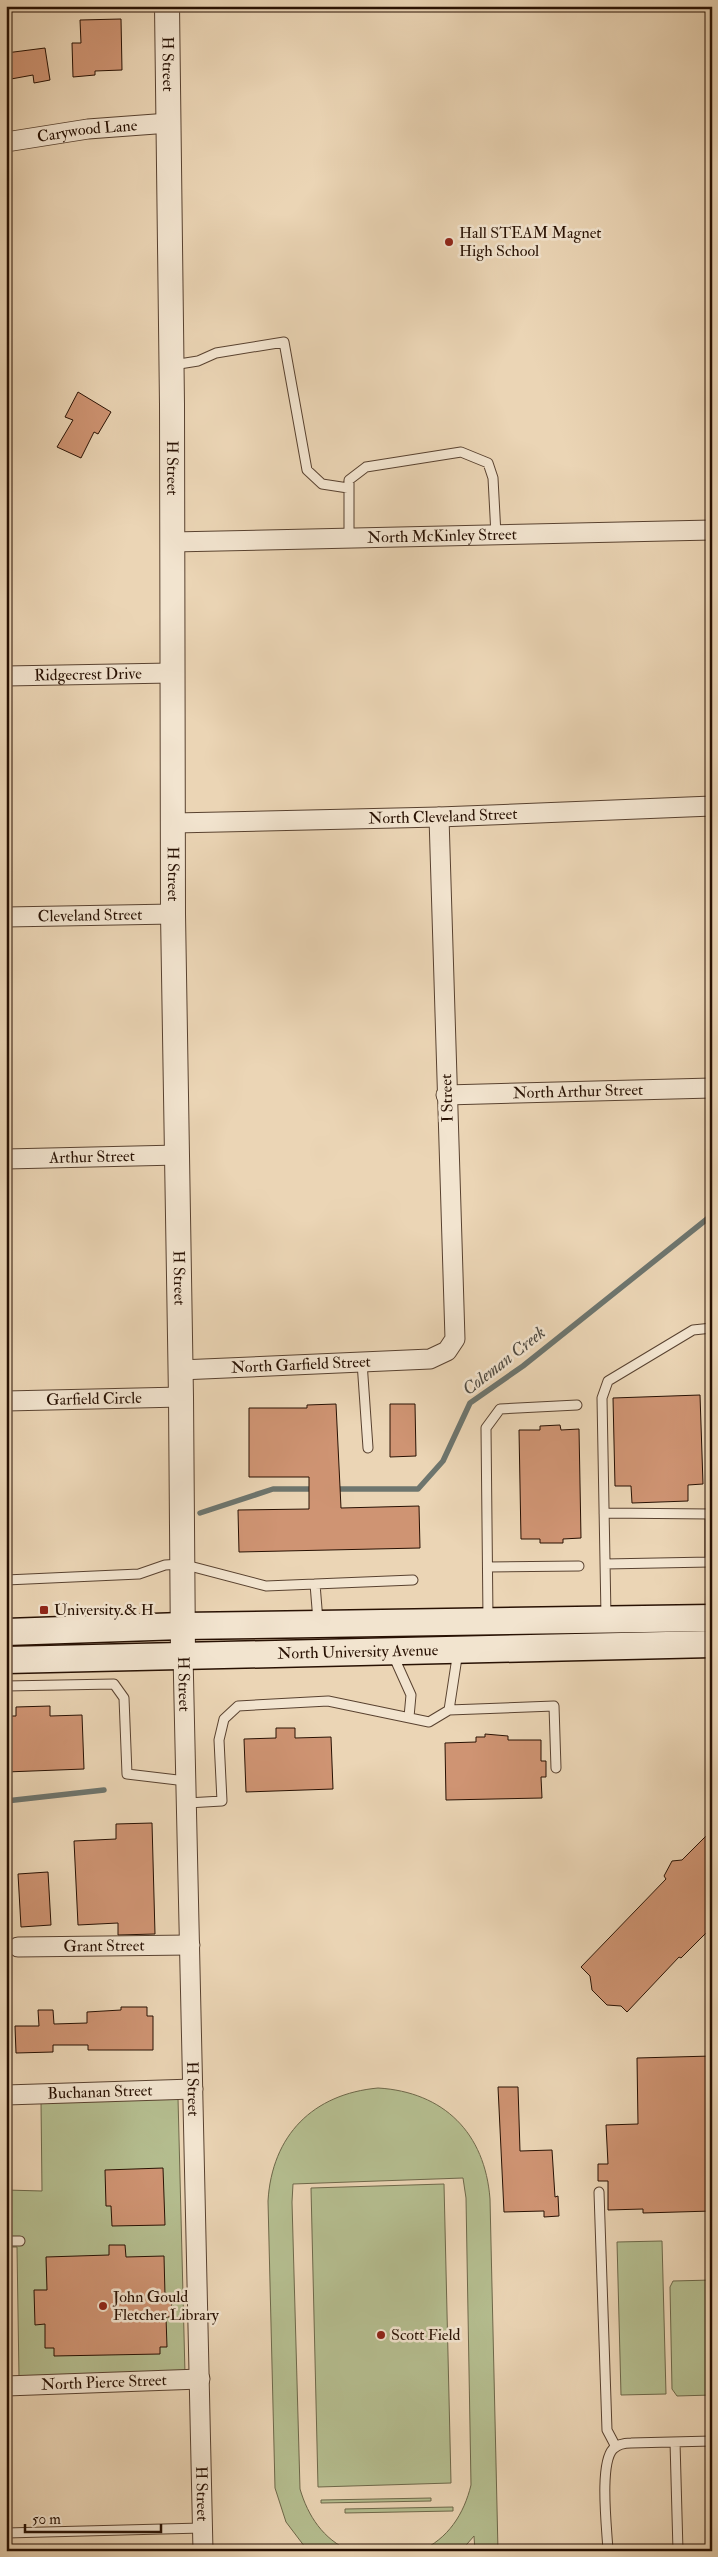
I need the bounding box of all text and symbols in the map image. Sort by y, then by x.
street label: H Street [157,36,178,92]
street label: Carywood Lane [36,115,138,147]
place label: Hall STEAM Magnet High School [459,223,602,261]
marker: Hall STEAM Magnet High School [443,236,455,248]
street label: H Street [162,440,182,496]
street label: North McKinley Street [367,524,517,548]
street label: Ridgecrest Drive [34,664,142,685]
street label: North Cleveland Street [368,804,518,829]
street label: H Street [163,846,183,902]
street label: Cleveland Street [37,905,142,926]
street label: I Street [436,1073,458,1123]
street label: North Arthur Street [513,1080,643,1103]
street label: Arthur Street [48,1146,135,1168]
street label: H Street [169,1250,189,1306]
water label: Coleman Creek [458,1321,550,1401]
street label: North Garfield Street [231,1352,371,1378]
street label: Garfield Circle [46,1388,142,1410]
place label: University & H [54,1600,154,1620]
marker: University & H [38,1604,50,1616]
street label: North University Avenue [277,1640,439,1664]
street label: H Street [173,1656,194,1712]
street label: Grant Street [63,1936,145,1956]
street label: H Street [182,2061,203,2117]
street label: Buchanan Street [47,2080,153,2104]
place label: John Gould Fletcher Library [112,2287,220,2325]
marker: John Gould Fletcher Library [97,2300,109,2312]
place label: Scott Field [391,2325,461,2345]
marker: Scott Field [375,2329,387,2341]
street label: North Pierce Street [41,2370,167,2395]
street label: H Street [191,2466,212,2522]
scale bar [25,2502,161,2534]
text: 50 m [32,2510,61,2529]

